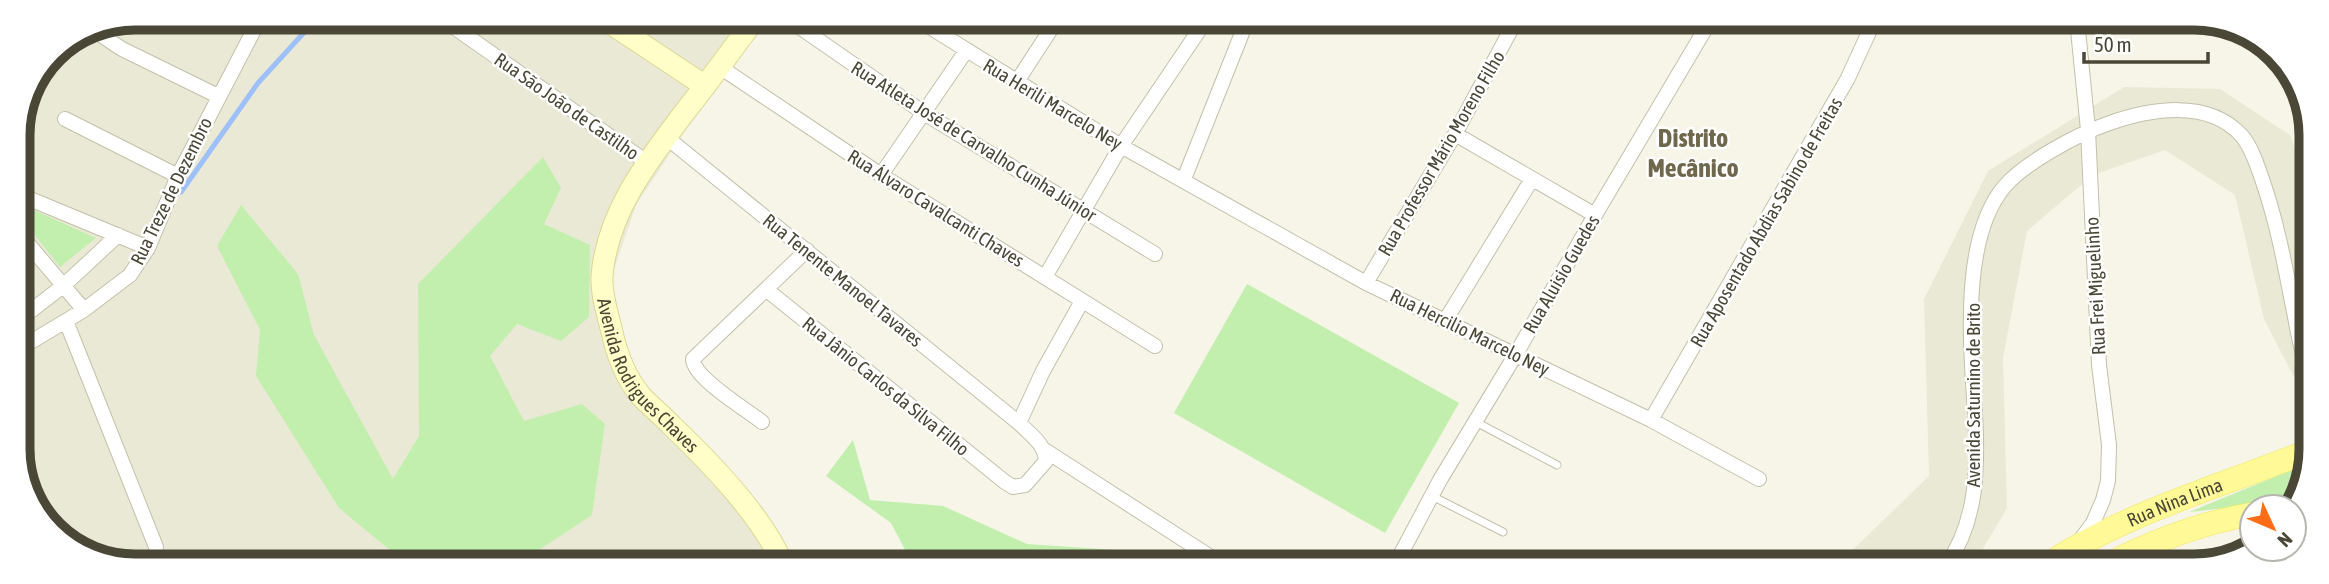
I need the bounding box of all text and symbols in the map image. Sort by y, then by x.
scale bar [2084,21,2208,65]
text: 50 m [2094,32,2132,56]
street label: Rua Professor Mário Moreno Filho [1373,46,1509,260]
street label: Rua São João de Castilho [491,48,643,164]
street label: Rua Herili Marcelo Ney [979,54,1127,154]
street label: Rua Atleta José de Carvalho Cunha Júnior [847,56,1101,226]
street label: Rua Aposentado Abdias Sabino de Freitas [1685,93,1847,351]
street label: Rua Treze de Dezembro [126,114,216,268]
district label: Distrito Mecânico [1647,123,1739,183]
street label: Rua Álvaro Cavalcanti Chaves [844,145,1028,271]
street label: Rua Tenente Manoel Tavares [759,209,927,351]
street label: Rua Aluisio Guedes [1518,211,1604,337]
street label: Rua Frei Miguelinho [2080,216,2110,356]
street label: Rua Hercilio Marcelo Ney [1387,284,1553,380]
street label: Avenida Rodrigues Chaves [593,296,704,457]
street label: Avenida Saturnino de Brito [1962,303,1984,487]
street label: Rua Jânio Carlos da Silva Filho [798,312,974,460]
street label: Rua Nina Lima [2124,473,2225,531]
north arrow [2238,493,2308,563]
text: N [2273,528,2297,551]

